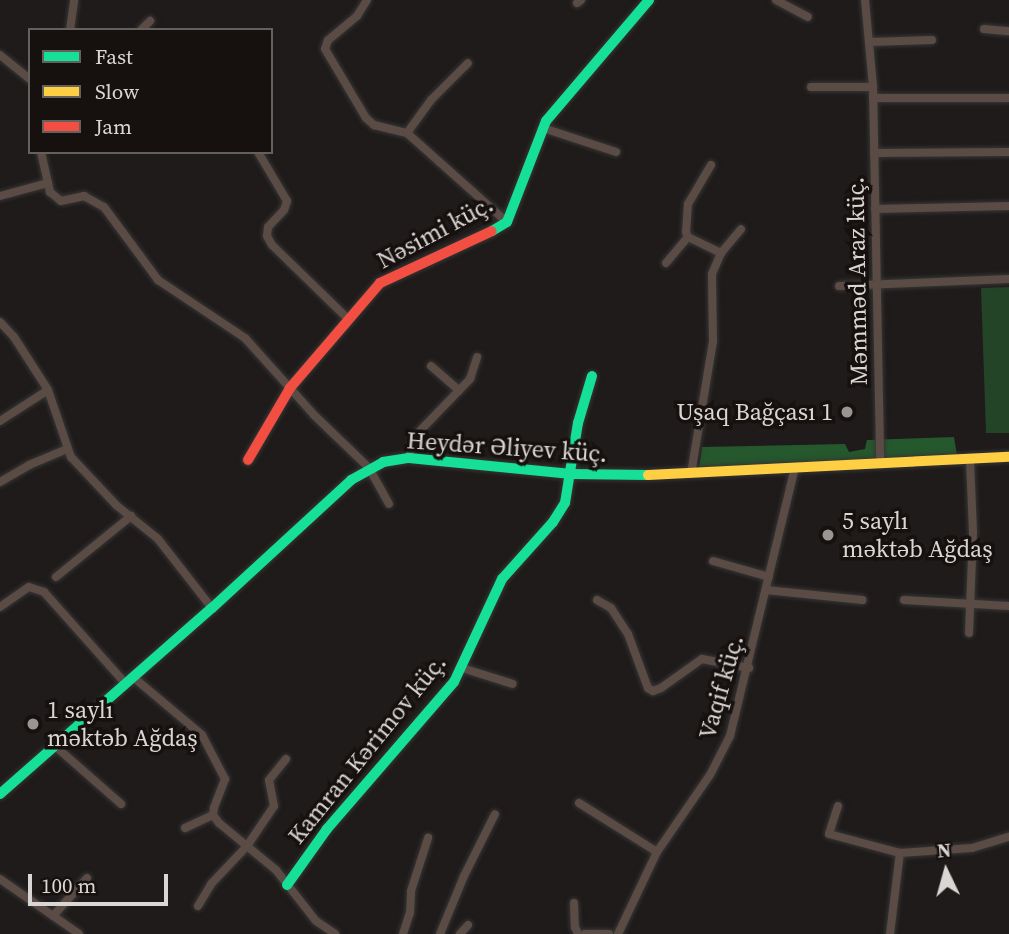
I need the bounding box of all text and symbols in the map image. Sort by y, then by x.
legend [28,28,273,154]
text: Fast [95,42,133,71]
text: Slow [95,77,139,106]
text: Jam [95,112,132,141]
street label: Məmməd Araz küç. [841,176,873,386]
street label: Nəsimi küç. [372,189,498,275]
place label: Uşaq Bağçası 1 [677,398,833,426]
marker: Uşaq Bağçası 1 [839,404,855,420]
street label: Heydər Əliyev küç. [406,426,608,468]
place label: 5 saylı məktəb Ağdaş [842,507,993,563]
marker: 5 saylı məktəb Ağdaş [820,527,836,543]
street label: Vaqif küç. [692,632,750,742]
street label: Kamran Kərimov küç. [282,649,452,849]
place label: 1 saylı məktəb Ağdaş [47,696,198,752]
marker: 1 saylı məktəb Ağdaş [25,716,41,732]
north arrow [911,836,981,906]
text: N [936,837,952,864]
scale bar [32,860,172,904]
text: 100 m [41,871,96,900]

